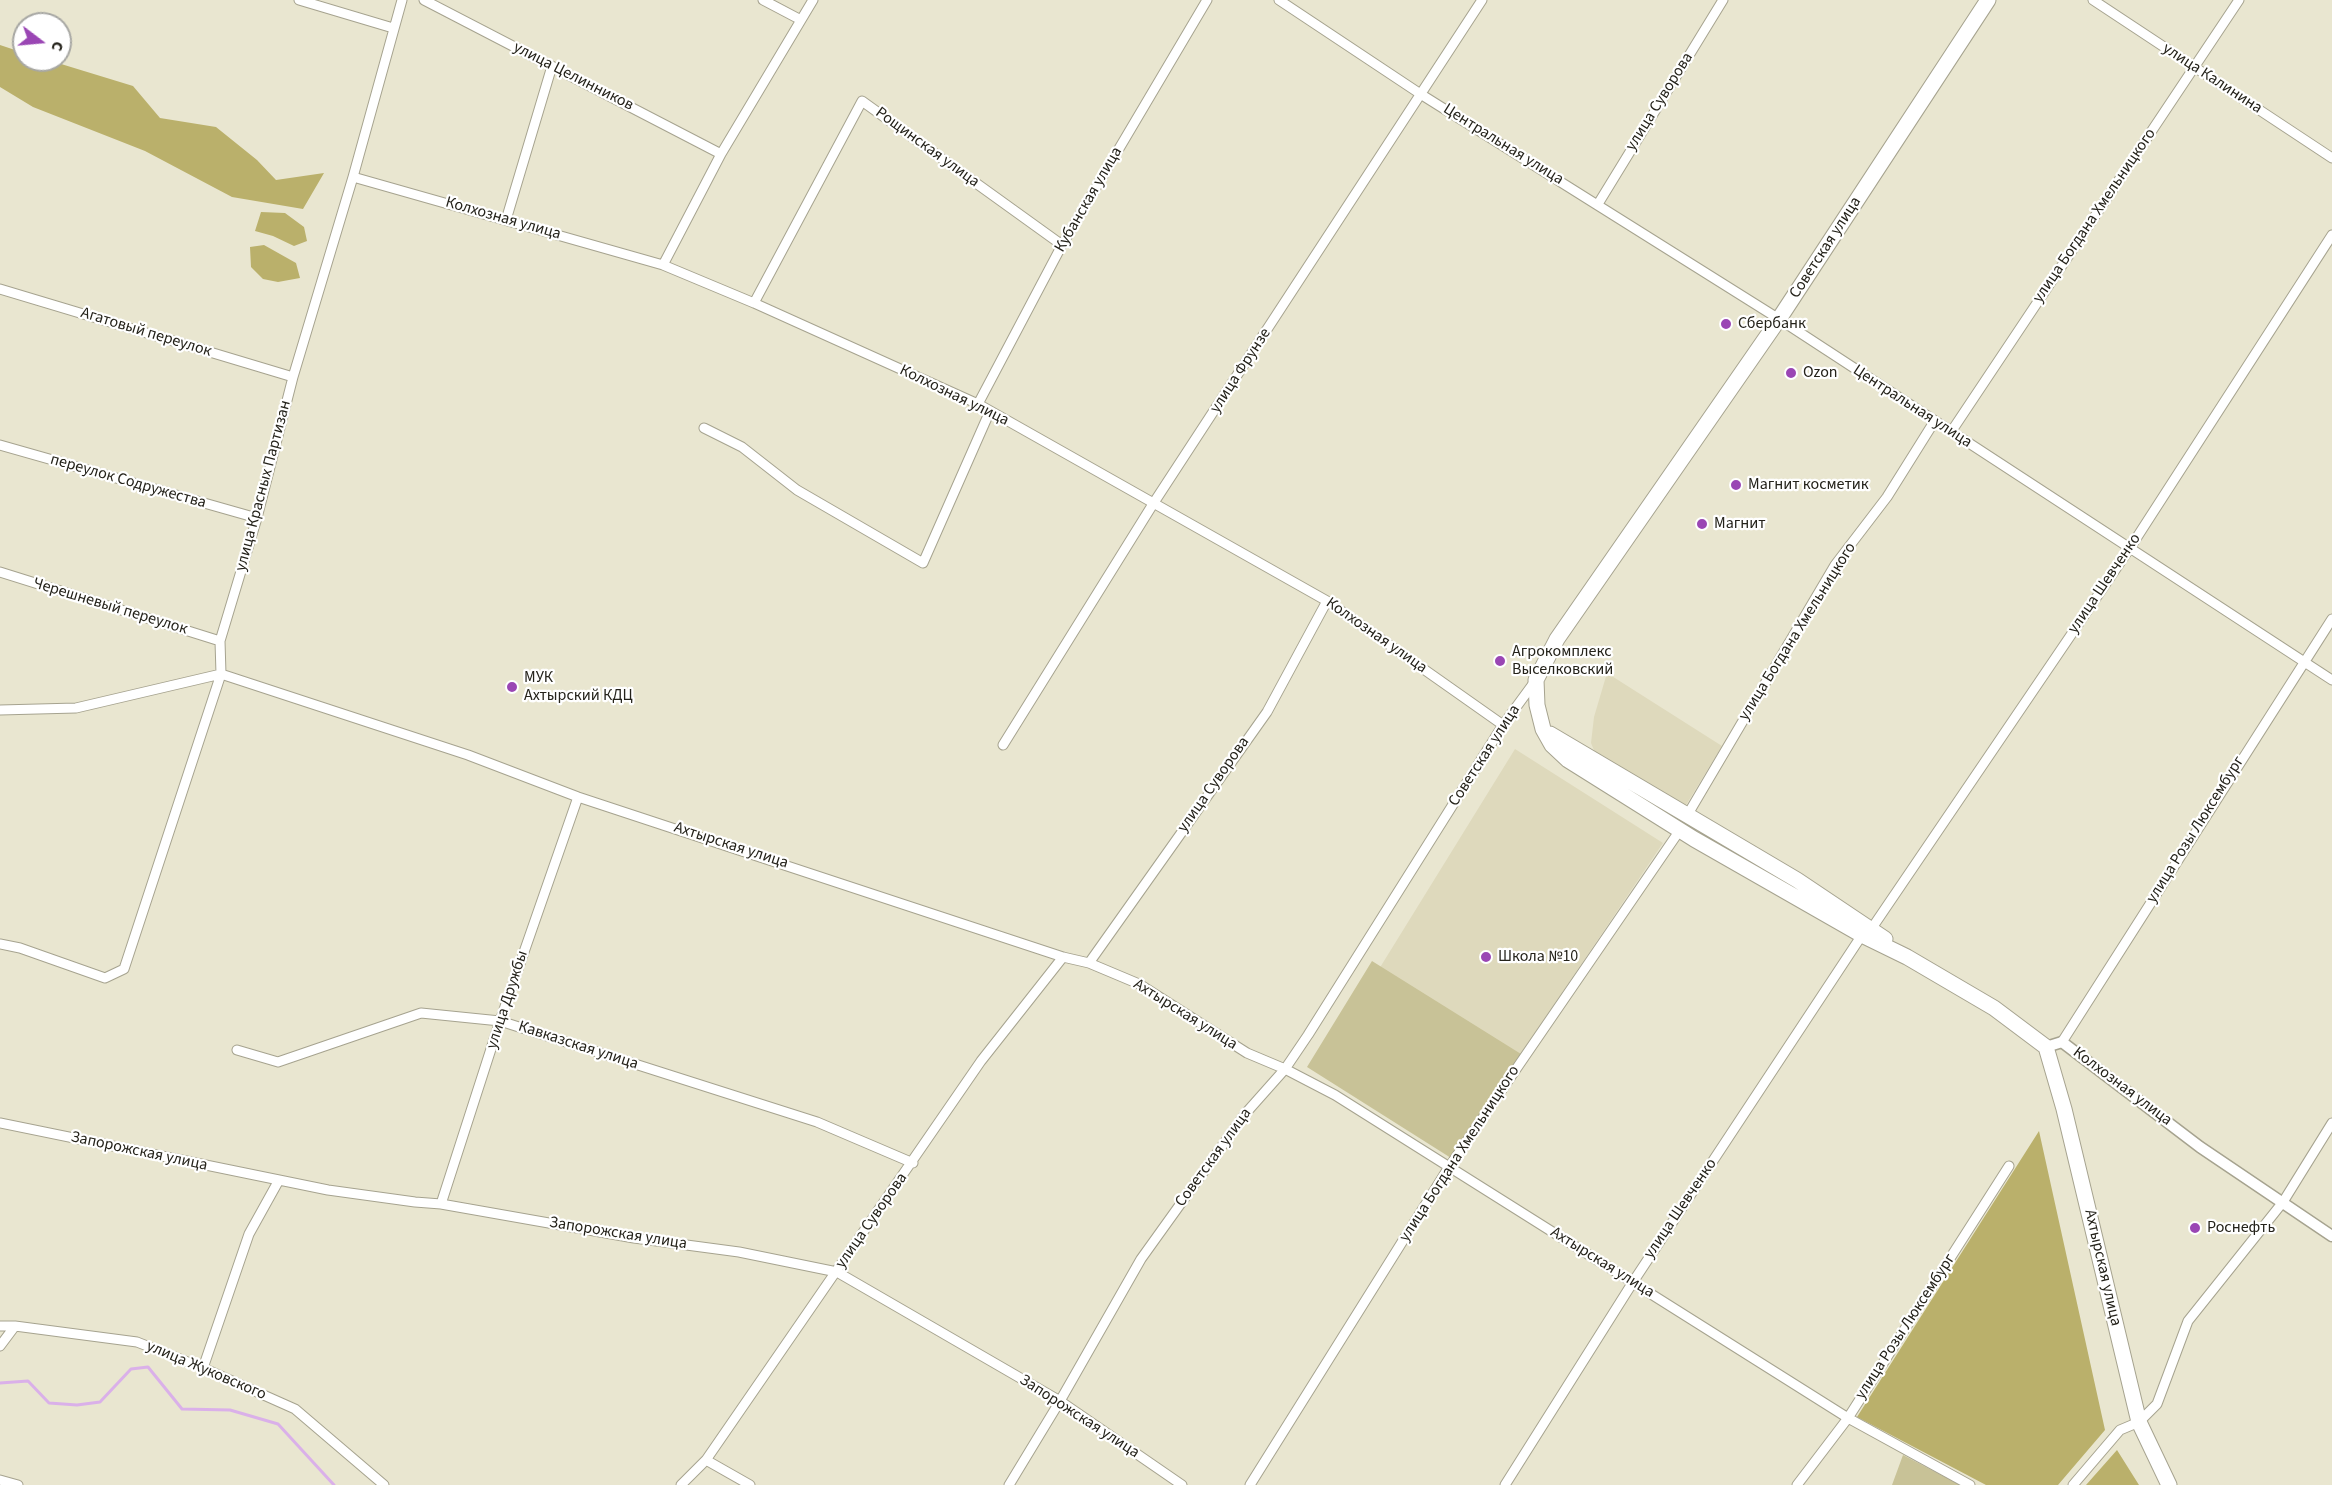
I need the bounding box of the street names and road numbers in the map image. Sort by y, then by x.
street label: улица Целинников [510,38,636,116]
street label: улица Калинина [2159,40,2265,118]
street label: улица Суворова [1622,49,1698,155]
street label: Центральная улица [1439,100,1567,190]
street label: Рощинская улица [871,104,983,192]
street label: улица Богдана Хмельницкого [2029,125,2161,307]
street label: Кубанская улица [1051,144,1127,256]
street label: Колхозная улица [443,193,563,245]
street label: Советская улица [1786,194,1866,302]
street label: Агатовый переулок [78,304,214,362]
street label: улица Фрунзе [1206,325,1276,417]
street label: Колхозная улица [896,361,1012,431]
street label: Центральная улица [1849,361,1975,453]
street label: улица Красных Партизан [232,398,296,574]
street label: переулок Содружества [48,451,208,513]
street label: улица Шевченко [2064,530,2146,638]
street label: улица Богдана Хмельницкого [1735,539,1861,725]
street label: Черешневый переулок [30,574,190,640]
street label: Колхозная улица [1322,594,1430,678]
street label: Советская улица [1445,702,1525,810]
street label: улица Суворова [1174,734,1254,836]
street label: улица Розы Люксембург [2143,753,2249,907]
street label: Ахтырская улица [671,818,791,874]
street label: улица Дружбы [483,948,533,1052]
street label: Ахтырская улица [1129,975,1241,1055]
street label: Кавказская улица [516,1018,640,1074]
street label: Колхозная улица [2069,1043,2175,1131]
street label: улица Богдана Хмельницкого [1396,1062,1524,1246]
street label: Советская улица [1172,1105,1256,1211]
street label: Запорожская улица [69,1128,209,1176]
street label: улица Шевченко [1640,1155,1722,1263]
street label: улица Суворова [832,1170,912,1272]
street label: Ахтырская улица [2079,1208,2125,1328]
street label: Запорожская улица [548,1214,688,1254]
street label: Ахтырская улица [1546,1223,1658,1303]
street label: улица Розы Люксембург [1852,1251,1960,1403]
street label: улица Жуковского [143,1337,269,1405]
street label: Запорожская улица [1015,1371,1143,1463]

